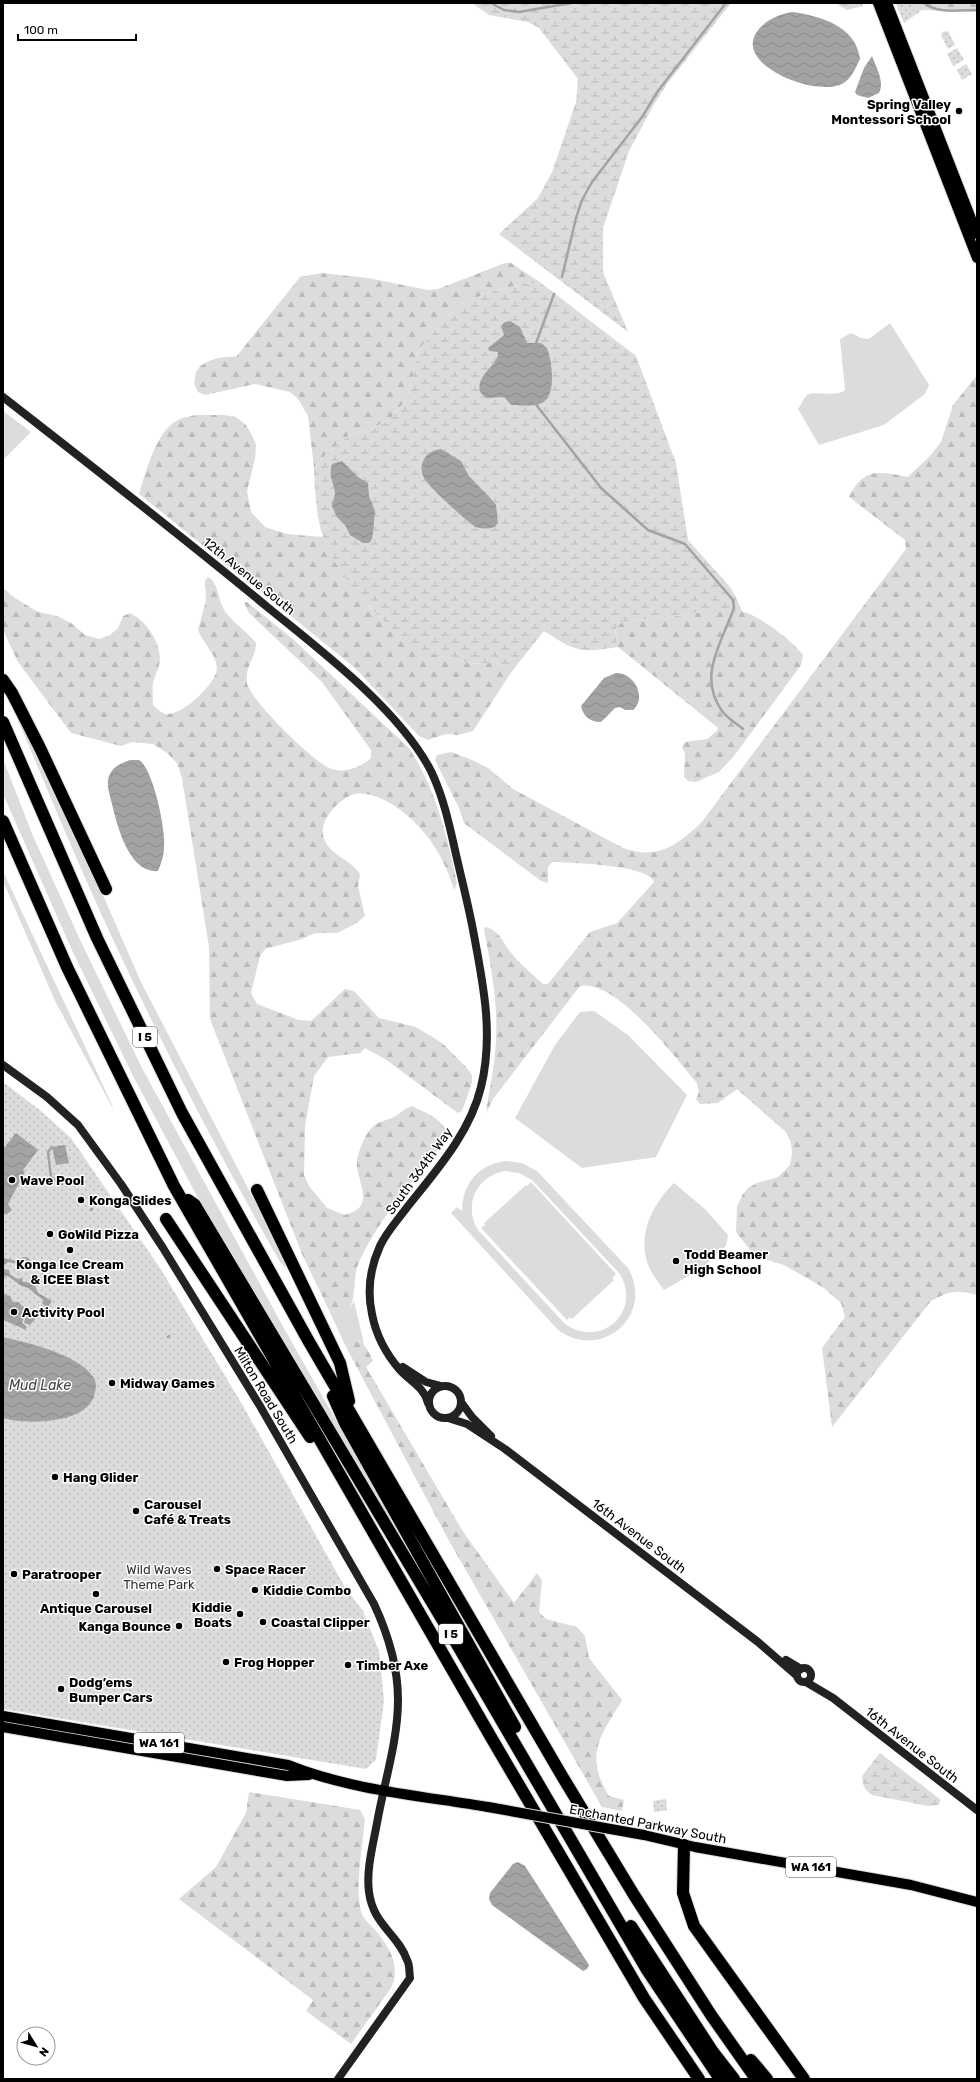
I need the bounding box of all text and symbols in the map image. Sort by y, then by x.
scale bar [18,16,136,42]
text: 100 m [24,23,58,37]
place label: Spring Valley Montessori School [831,97,951,127]
marker: Spring Valley Montessori School [954,106,964,116]
street label: 12th Avenue South [200,534,298,618]
road number: I 5 [133,1027,157,1047]
street label: South 364th Way [382,1125,456,1217]
place label: Wave Pool [20,1173,84,1188]
marker: Wave Pool [7,1175,17,1185]
place label: Konga Slides [89,1193,171,1208]
marker: Konga Slides [76,1195,86,1205]
place label: GoWild Pizza [58,1227,139,1242]
marker: GoWild Pizza [45,1229,55,1239]
marker: Konga Ice Cream & ICEE Blast [65,1245,75,1255]
place label: Todd Beamer High School [684,1247,768,1277]
marker: Todd Beamer High School [671,1256,681,1266]
place label: Konga Ice Cream & ICEE Blast [16,1257,124,1287]
place label: Activity Pool [22,1305,105,1320]
marker: Activity Pool [9,1307,19,1317]
street label: Milton Road South [231,1344,301,1446]
place label: Midway Games [120,1376,215,1391]
water label: Mud Lake [9,1377,71,1394]
marker: Midway Games [107,1378,117,1388]
place label: Hang Glider [63,1470,138,1485]
marker: Hang Glider [50,1472,60,1482]
street label: 16th Avenue South [589,1496,689,1576]
place label: Carousel Café & Treats [144,1497,231,1527]
marker: Carousel Café & Treats [131,1506,141,1516]
park label: Wild Waves Theme Park [123,1562,195,1592]
place label: Space Racer [225,1562,306,1577]
marker: Space Racer [212,1564,222,1574]
place label: Paratrooper [22,1567,101,1582]
marker: Paratrooper [9,1569,19,1579]
place label: Kiddie Combo [263,1583,351,1598]
marker: Kiddie Combo [250,1585,260,1595]
marker: Antique Carousel [91,1589,101,1599]
place label: Kiddie Boats [192,1600,232,1630]
place label: Antique Carousel [40,1601,152,1616]
marker: Kiddie Boats [235,1609,245,1619]
place label: Coastal Clipper [271,1615,370,1630]
marker: Coastal Clipper [258,1617,268,1627]
place label: Kanga Bounce [79,1619,171,1634]
marker: Kanga Bounce [174,1621,184,1631]
road number: I 5 [439,1624,463,1644]
place label: Frog Hopper [234,1655,314,1670]
marker: Frog Hopper [221,1657,231,1667]
place label: Timber Axe [356,1658,428,1673]
marker: Timber Axe [343,1660,353,1670]
place label: Dodg’ems Bumper Cars [69,1675,153,1705]
marker: Dodg’ems Bumper Cars [56,1684,66,1694]
street label: 16th Avenue South [862,1704,962,1786]
road number: WA 161 [134,1733,184,1753]
street label: Enchanted Parkway South [568,1801,728,1847]
road number: WA 161 [786,1857,836,1877]
north arrow [16,2026,56,2066]
text: N [36,2045,51,2059]

